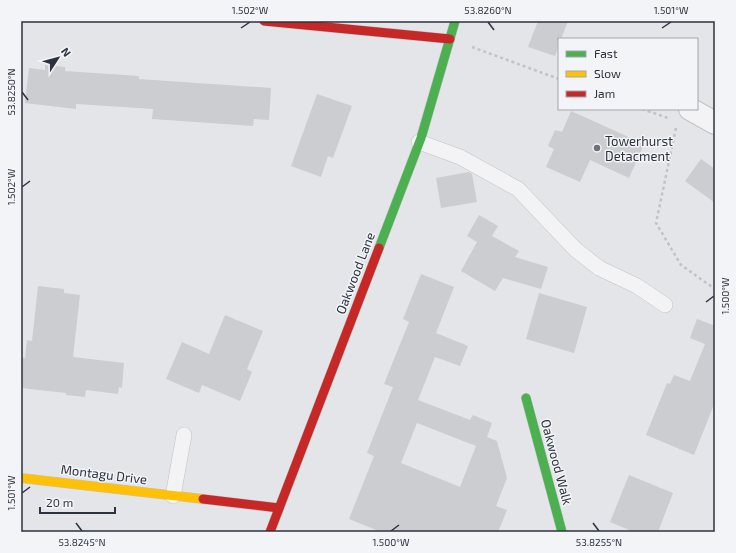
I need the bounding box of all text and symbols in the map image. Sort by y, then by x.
text: 1.502°W [232,4,269,16]
text: 53.8260°N [464,4,512,16]
text: 1.501°W [654,4,689,16]
north arrow [38,38,78,78]
legend [558,38,698,110]
text: N [59,45,74,59]
text: Fast [594,46,618,60]
text: Slow [594,66,621,80]
text: 53.8250°N [5,69,17,115]
text: Jam [594,86,615,100]
place label: Towerhurst Detacment [605,133,673,164]
marker: Towerhurst Detacment [592,143,602,153]
text: 1.502°W [5,168,17,205]
street label: Oakwood Lane [332,230,378,316]
text: 1.500°W [719,277,731,314]
street label: Oakwood Walk [538,418,576,507]
street label: Montagu Drive [60,461,148,487]
text: 1.501°W [5,475,17,510]
scale bar [40,489,115,515]
text: 20 m [46,495,73,509]
text: 53.8245°N [58,536,106,548]
text: 1.500°W [373,536,410,548]
text: 53.8255°N [576,536,622,548]

